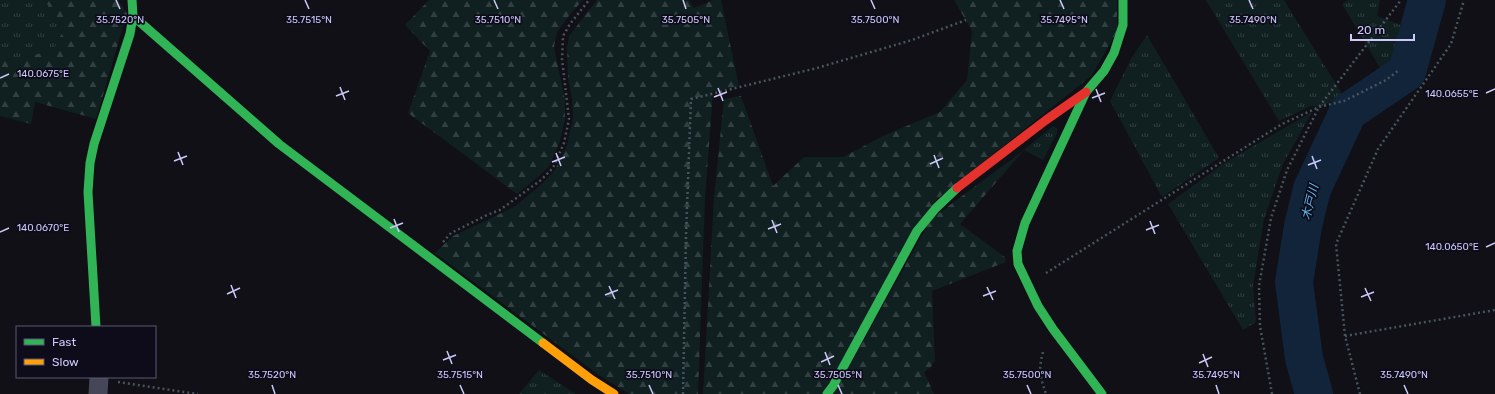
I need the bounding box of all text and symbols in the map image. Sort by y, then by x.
text: 35.7520°N [96,14,144,26]
text: 35.7515°N [286,14,332,26]
text: 35.7510°N [475,14,521,26]
text: 35.7505°N [662,14,710,26]
text: 35.7500°N [851,14,899,26]
text: 35.7495°N [1040,14,1088,26]
text: 35.7490°N [1229,14,1277,26]
scale bar [1351,16,1414,42]
text: 20 m [1357,23,1385,37]
text: 140.0675°E [17,68,69,80]
text: 140.0655°E [1425,88,1479,100]
water label: 木戸川 [1299,181,1322,221]
text: 140.0670°E [17,222,69,234]
text: 140.0650°E [1425,241,1479,253]
legend [16,326,156,378]
text: Fast [52,335,76,349]
text: Slow [52,355,79,369]
text: 35.7520°N [248,369,296,381]
text: 35.7515°N [437,369,483,381]
text: 35.7510°N [626,369,672,381]
text: 35.7505°N [814,369,862,381]
text: 35.7500°N [1003,369,1051,381]
text: 35.7495°N [1192,369,1240,381]
text: 35.7490°N [1380,369,1428,381]

